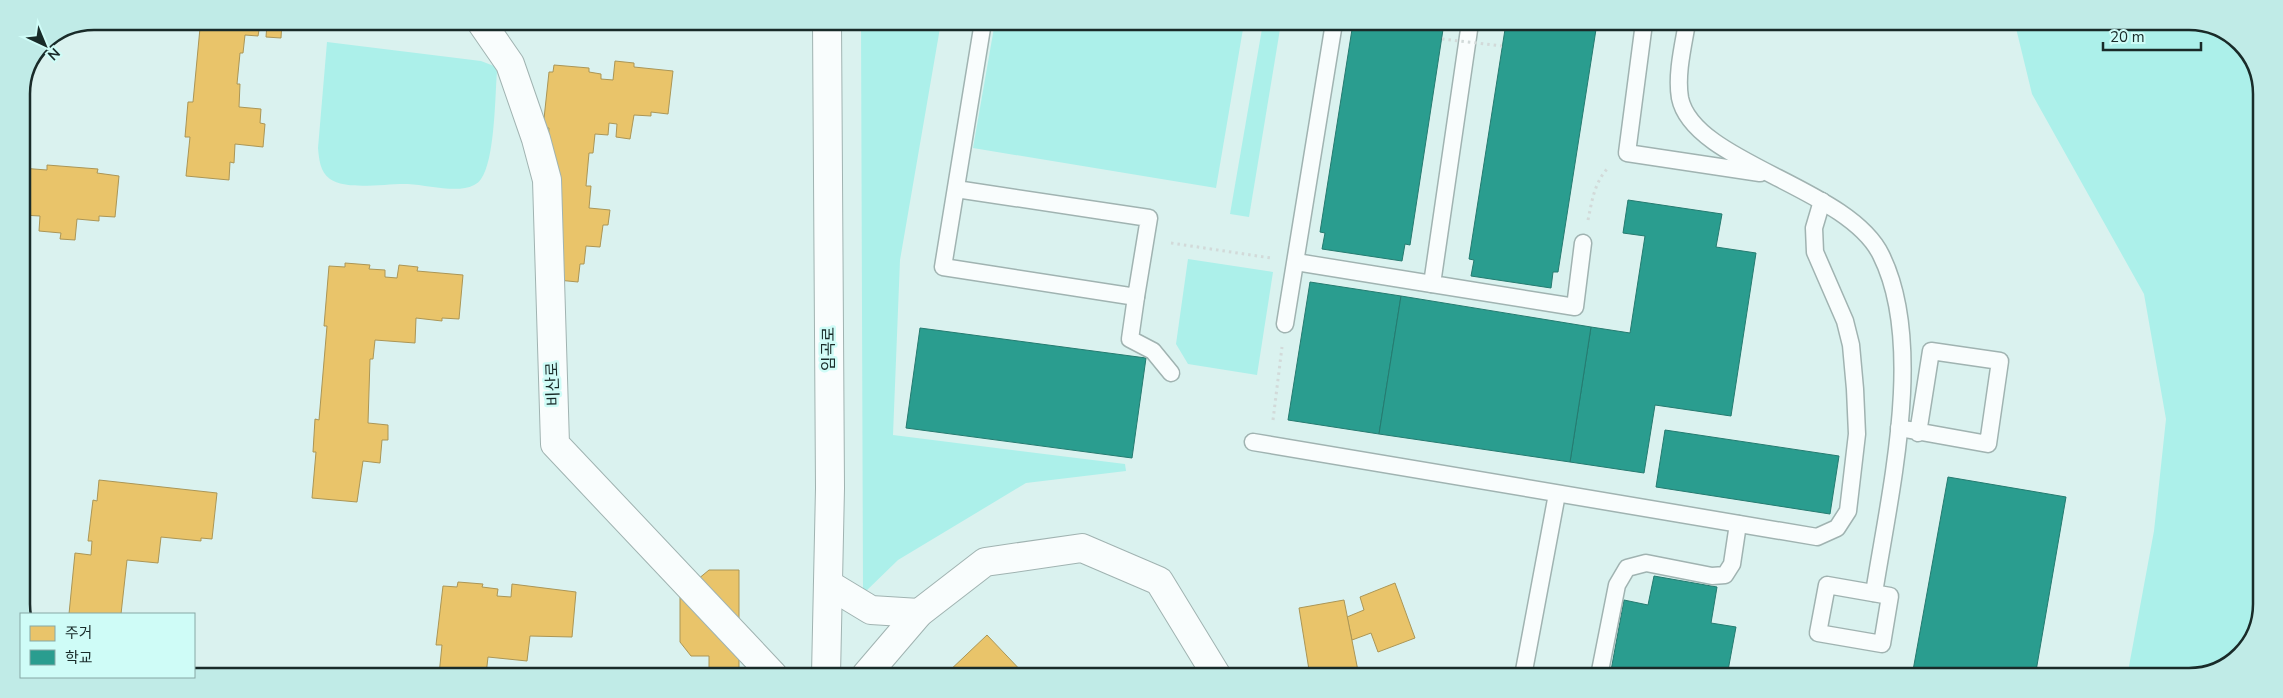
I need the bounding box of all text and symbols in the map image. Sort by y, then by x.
north arrow [20,20,70,70]
scale bar [2103,20,2200,52]
text: 20 m [2110,27,2145,47]
text: N [43,44,64,64]
street label: 임곡로 [818,327,840,371]
street label: 비산로 [541,361,565,406]
legend [20,613,195,678]
text: 주거 [65,623,93,643]
text: 학교 [65,648,93,668]

